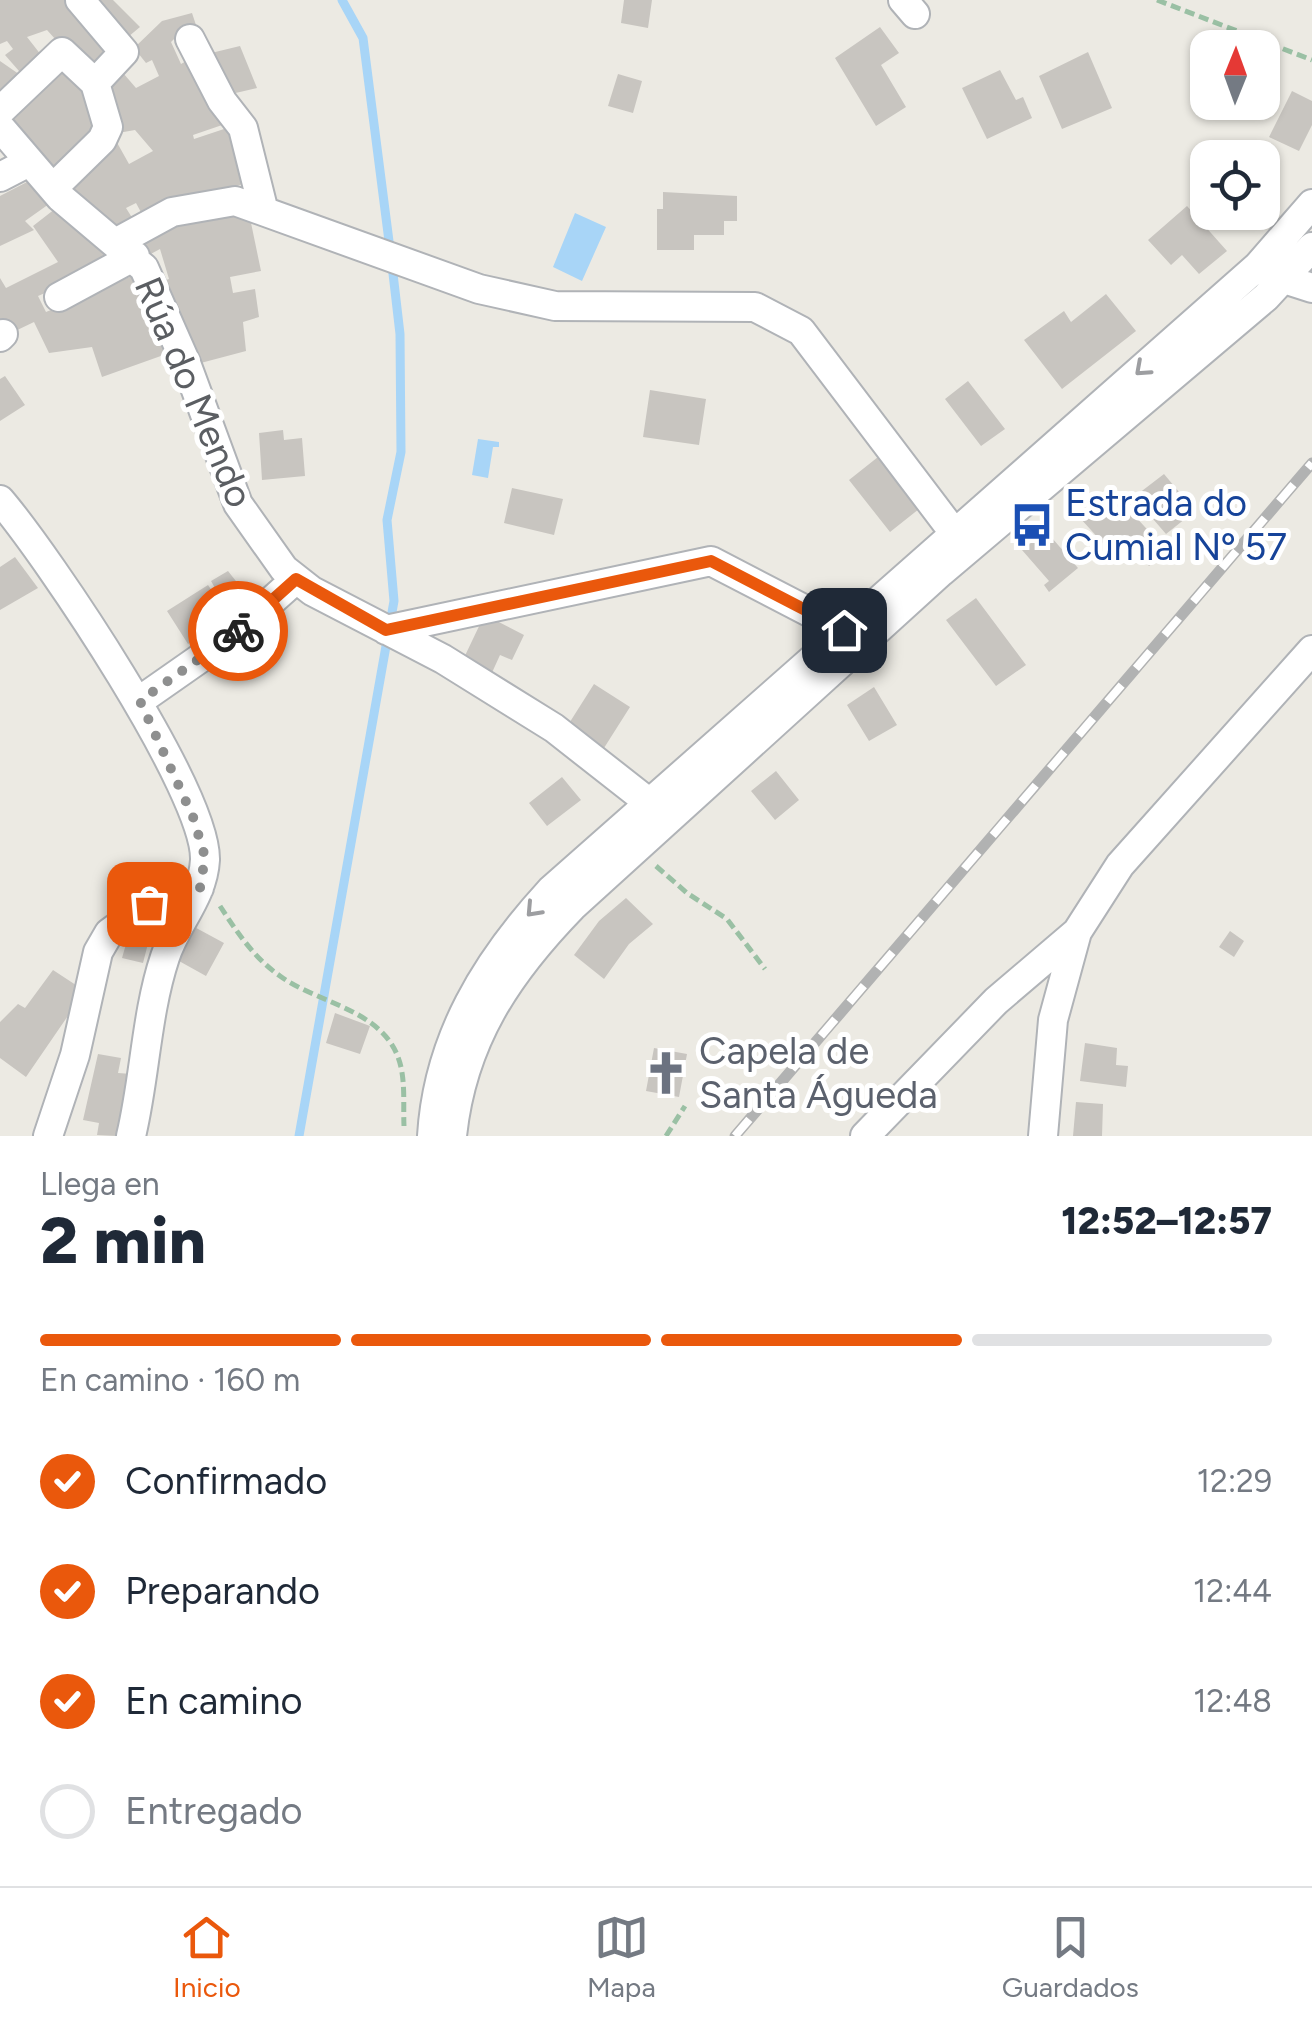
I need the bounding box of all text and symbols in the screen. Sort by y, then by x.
north arrow [1190,30,1280,120]
map controls [1190,30,1280,230]
button: locate [1190,140,1280,230]
street label: Rúa do Mendo [125,270,263,514]
one-way arrow [1135,358,1154,376]
place label: Estrada do Cumial Nº 57 [1065,480,1287,570]
bus stop icon: Estrada do Cumial Nº 57 [1008,501,1056,549]
courier [188,581,288,681]
pin [802,588,887,673]
icon: home [817,603,872,658]
icon: bike [211,604,266,659]
pin [107,862,192,947]
icon: bag [122,877,177,932]
one-way arrow [527,898,545,917]
place label: Capela de Santa Águeda [699,1028,938,1118]
church icon: Capela de Santa Águeda [642,1049,690,1097]
text: Llega en [40,1165,160,1203]
text: 12:52–12:57 [1061,1198,1272,1244]
text: 2 min [40,1201,206,1279]
text: En camino · 160 m [40,1361,300,1399]
icon: check [40,1454,95,1509]
text: Confirmado [125,1458,327,1504]
text: 12:29 [1197,1462,1272,1500]
icon: check [40,1564,95,1619]
text: Preparando [125,1568,320,1614]
text: 12:44 [1193,1572,1272,1610]
icon: check [40,1674,95,1729]
text: En camino [125,1678,302,1724]
text: 12:48 [1193,1682,1272,1720]
text: Entregado [125,1788,303,1834]
tab: Inicio [173,1910,241,2004]
tab: Mapa [587,1910,656,2004]
tab: Guardados [1002,1910,1139,2004]

